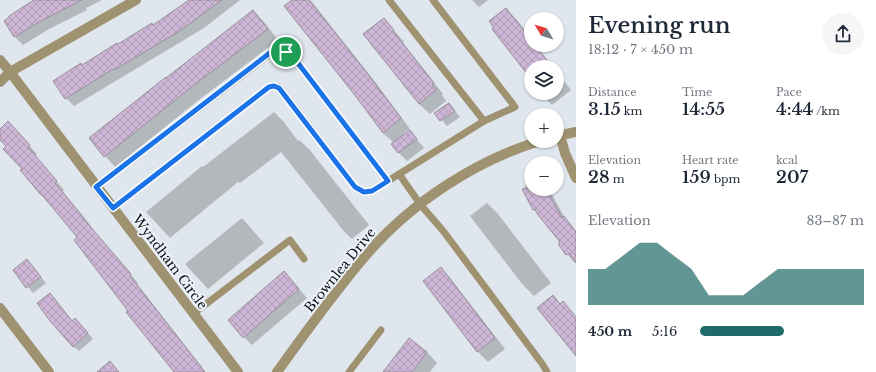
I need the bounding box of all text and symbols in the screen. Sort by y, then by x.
north arrow [524,12,564,52]
map controls [524,12,564,196]
text: Evening run [588,12,730,39]
button: share [822,13,864,55]
pin [269,35,303,69]
icon: arrive [275,41,297,63]
text: 18:12 · 7 × 450 m [588,41,693,58]
button: layers [524,60,564,100]
text: Distance [588,85,637,99]
text: Time [682,85,712,99]
text: Pace [776,85,802,99]
text: 3.15 [588,99,621,120]
text: 14:55 [682,99,725,120]
text: 4:44 [776,99,813,120]
text: km [621,104,642,118]
text: /km [813,104,840,118]
button: + [524,108,564,148]
text: Elevation [588,153,641,167]
text: Heart rate [682,153,739,167]
text: kcal [776,153,798,167]
button: − [524,156,564,196]
text: 28 [588,167,610,188]
text: 159 [682,167,711,188]
text: 207 [776,167,808,188]
text: m [610,172,625,186]
text: bpm [711,172,740,186]
street label: Wyndham Circle [128,210,211,313]
text: Elevation [588,212,651,229]
text: 83–87 m [807,212,864,229]
street label: Brownlea Drive [301,224,379,316]
text: 450 m [588,323,632,340]
text: 5:16 [652,323,677,340]

